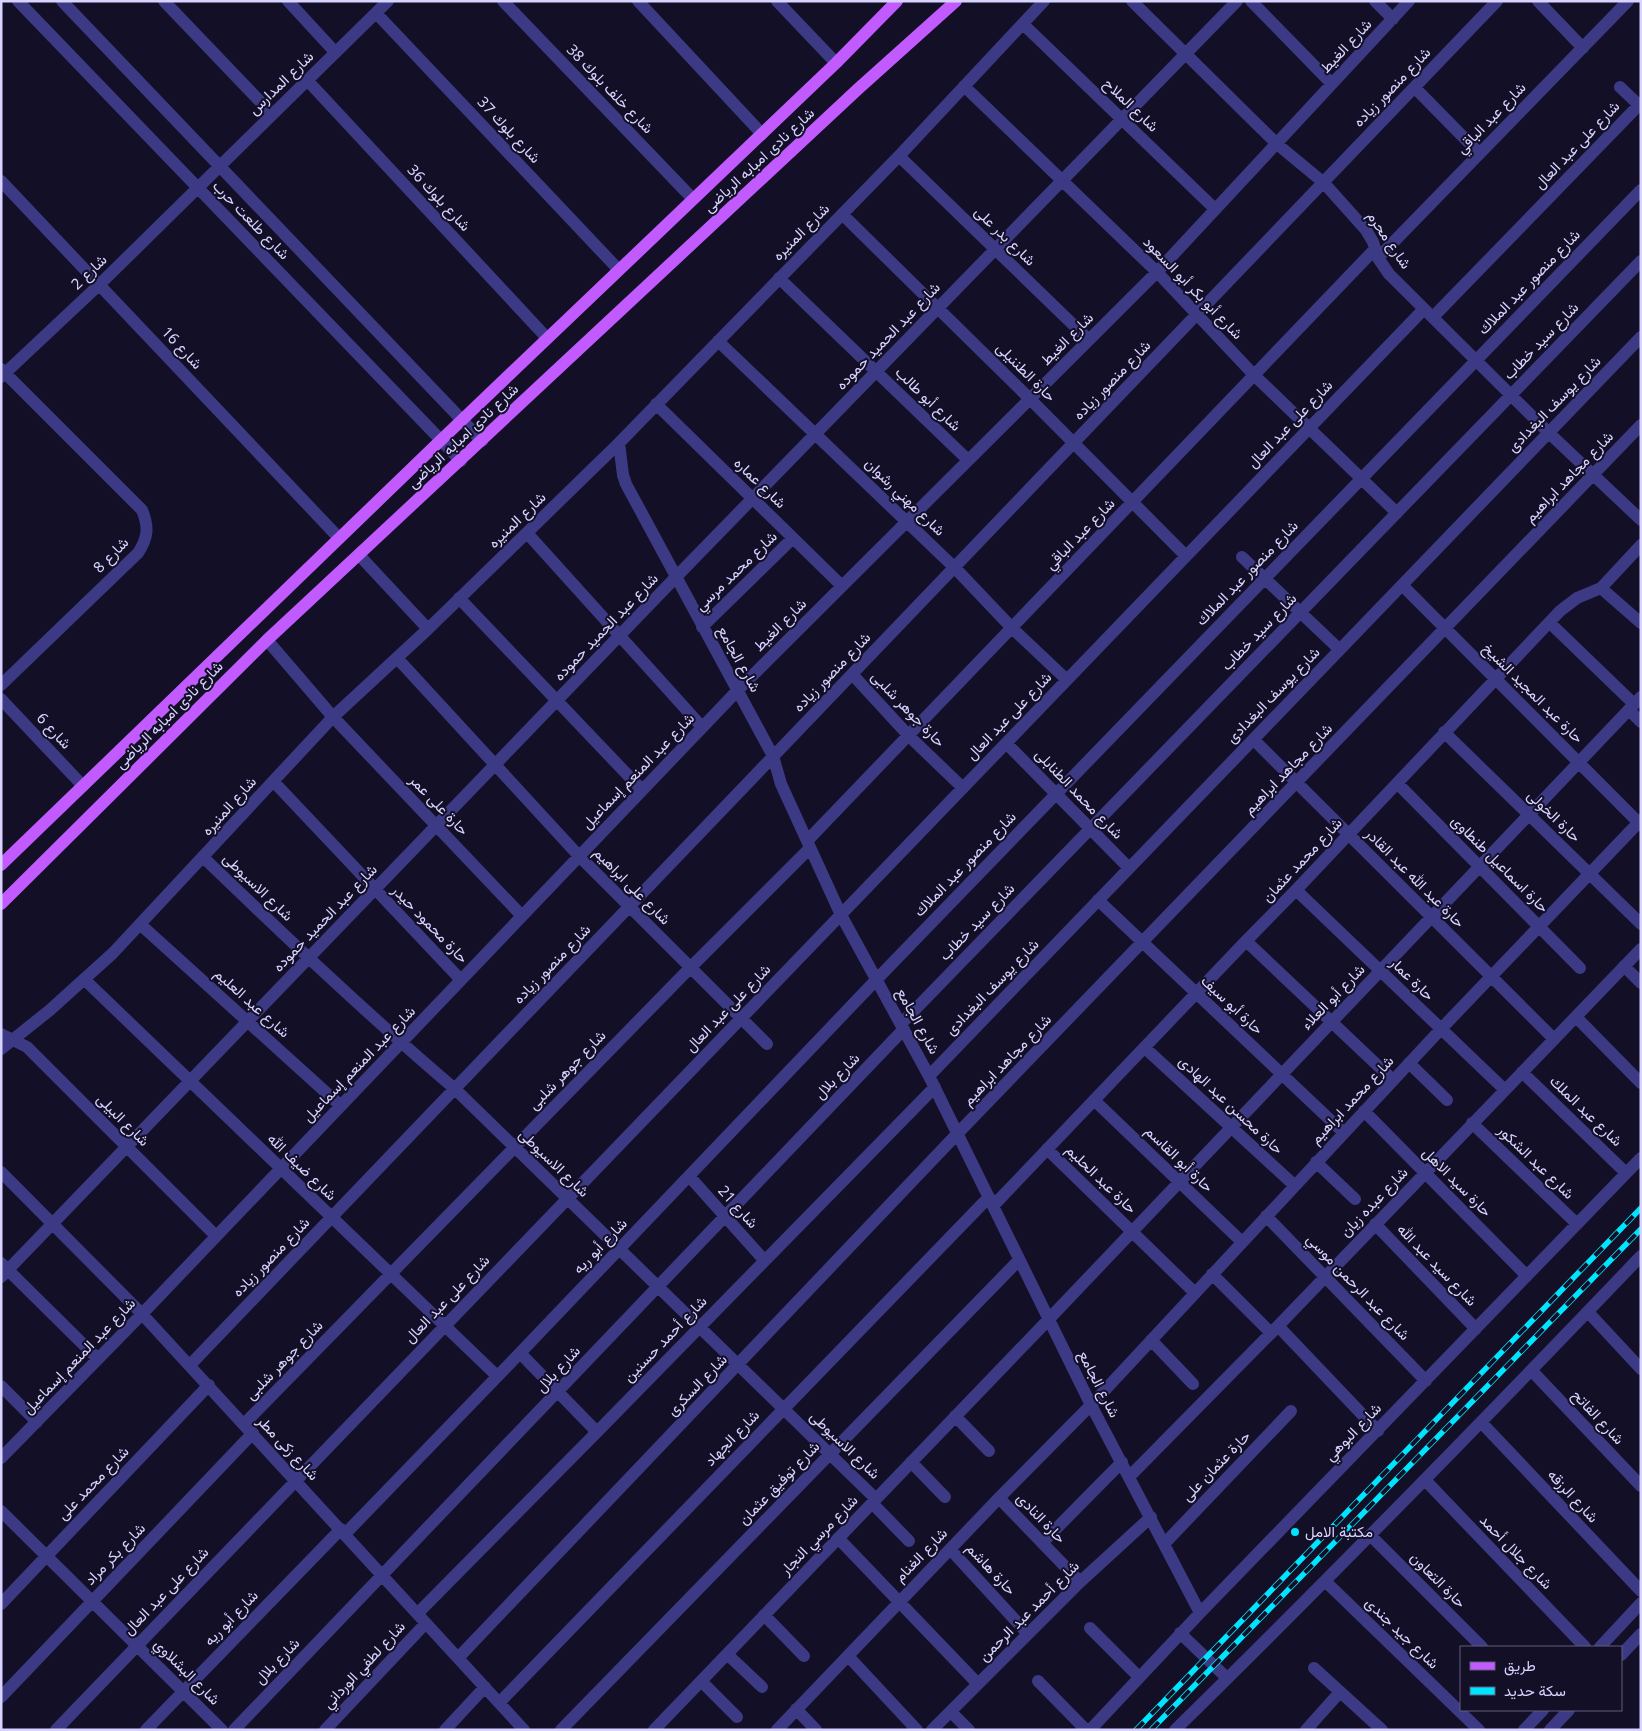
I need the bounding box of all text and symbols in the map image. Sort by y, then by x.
street label: شارع الغيط [1315,14,1377,78]
street label: شارع خلف بلوك 38 [561,39,659,139]
street label: شارع منصور زياده [1348,42,1436,132]
street label: شارع المدارس [243,46,319,120]
street label: شارع الملاح [1098,73,1164,137]
street label: شارع عبد الباقي [1451,77,1533,160]
street label: شارع بلوك 37 [472,92,546,168]
street label: شارع على عبد العال [1529,96,1625,194]
street label: شارع نادى امبابه الرياضى [698,102,820,218]
street label: شارع بلوك 36 [402,160,476,236]
street label: شارع طلعت حرب [207,175,295,265]
street label: شارع المنيره [767,198,835,266]
street label: شارع بدر على [969,201,1041,271]
street label: شارع محرم [1361,207,1417,274]
street label: شارع منصور عبد الملاك [1473,224,1585,340]
street label: شارع أبو بكر أبو السعود [1138,232,1248,345]
street label: شارع 2 [66,249,112,295]
street label: شارع عبد الحميد حموده [831,277,945,395]
street label: شارع سيد خطاب [1498,297,1584,385]
street label: شارع الغيط [1035,307,1099,371]
street label: شارع 16 [156,322,208,374]
street label: شارع منصور زياده [1068,335,1156,425]
street label: حارة الطننيلى [992,337,1061,406]
street label: شارع يوسف البغدادى [1502,351,1606,457]
street label: شارع أبو طالب [890,362,966,436]
street label: شارع على عبد العال [1242,375,1338,473]
street label: شارع نادى امبابه الرياضى [402,378,524,494]
street label: شارع مجاهد ابراهيم [1519,426,1619,528]
street label: شارع عماره [729,452,791,514]
street label: شارع مهني رشوان [858,453,950,543]
street label: شارع المنيره [483,487,551,553]
street label: شارع عبد الباقي [1040,493,1122,576]
street label: شارع منصور عبد الملاك [1191,515,1303,631]
street label: شارع محمد مرسي [690,526,784,617]
street label: شارع 8 [88,532,134,578]
street label: شارع عبد الحميد حموده [549,568,663,686]
street label: شارع سيد خطاب [1216,588,1302,676]
street label: شارع الغيط [748,593,812,657]
street label: شارع الجامع [712,622,766,696]
street label: شارع منصور زياده [788,627,876,717]
street label: حارة عبد المجيد الشيخ [1478,638,1588,748]
street label: شارع يوسف البغدادى [1221,642,1325,748]
street label: شارع نادى امبابه الرياضى [110,656,228,774]
street label: حارة جوهر شلبى [867,666,950,751]
street label: شارع على عبد العال [961,667,1057,765]
street label: شارع 6 [31,708,77,754]
street label: شارع عبد المنعم إسماعيل [577,708,700,834]
street label: شارع مجاهد ابراهيم [1238,718,1338,820]
street label: شارع محمد الطنابلى [1030,744,1128,844]
street label: حارة على عمر [404,769,474,840]
street label: شارع المنيره [196,771,262,841]
street label: حارة الخولى [1523,785,1586,847]
street label: شارع منصور عبد الملاك [909,806,1021,922]
street label: حارة اسماعيل طنطاوى [1447,810,1554,917]
street label: شارع محمد عثمان [1257,813,1347,907]
street label: حارة عبد الله عبد القادر [1361,823,1470,931]
street label: شارع على ابراهيم [588,842,676,930]
street label: شارع الاسيوطى [218,848,298,926]
street label: شارع عبد الحميد حموده [268,859,382,977]
street label: شارع سيد خطاب [934,878,1020,966]
street label: حارة محمود حيدر [387,879,473,967]
street label: شارع منصور زياده [508,919,596,1009]
street label: شارع يوسف البغدادى [940,934,1044,1040]
street label: حارة عمار [1385,952,1439,1004]
street label: شارع على عبد العال [680,959,776,1057]
street label: شارع أبو العلاء [1296,959,1370,1035]
street label: شارع عبد العليم [209,963,295,1043]
street label: حارة أبو سيف [1197,970,1268,1038]
street label: شارع الجامع [891,984,945,1058]
street label: شارع عبد المنعم إسماعيل [298,1001,421,1127]
street label: شارع مجاهد ابراهيم [957,1009,1057,1111]
street label: شارع جوهر شلبى [523,1025,611,1115]
street label: شارع بلال [809,1048,865,1104]
street label: حارة محسن عبد الهادى [1174,1050,1288,1159]
street label: شارع محمد ابراهيم [1305,1051,1399,1149]
street label: شارع عبد الملك [1545,1071,1627,1152]
street label: شارع البيلى [92,1089,155,1152]
street label: شارع عبد الشكور [1492,1119,1579,1204]
street label: حارة أبو القاسم [1140,1121,1218,1197]
street label: شارع الاسيوطى [514,1124,594,1202]
street label: شارع ضيف الله [262,1128,342,1206]
street label: حارة عبد الحليم [1061,1139,1142,1218]
street label: حارة سيد الاهل [1419,1142,1497,1220]
street label: شارع عبده زيان [1335,1162,1413,1242]
street label: شارع 21 [713,1181,763,1234]
street label: شارع منصور زياده [227,1212,315,1302]
street label: شارع أبو ريه [568,1213,632,1279]
street label: شارع سيد عبد الله [1392,1219,1482,1311]
street label: شارع عبد الرحمن موسي [1300,1229,1415,1347]
street label: شارع على عبد العال [399,1250,495,1348]
street label: شارع أحمد حسنين [618,1291,712,1387]
street label: شارع عبد المنعم إسماعيل [18,1293,141,1419]
street label: شارع جوهر شلبى [240,1315,328,1405]
street label: شارع بلال [530,1340,586,1397]
street label: شارع الجامع [1073,1346,1125,1422]
street label: شارع السكرى [662,1349,732,1421]
street label: شارع الفاتح [1567,1385,1629,1450]
street label: شارع البوهي [1319,1398,1388,1468]
street label: شارع الجهاد [700,1405,765,1471]
street label: شارع الاسيوطى [805,1406,885,1484]
street label: شارع زكى مطر [251,1410,324,1486]
street label: حارة عثمان على [1177,1426,1255,1506]
street label: شارع توفيق عثمان [733,1436,825,1530]
street label: شارع محمد على [52,1441,134,1525]
street label: شارع الرزقه [1542,1464,1604,1528]
street label: حارة النادى [1012,1488,1071,1548]
street label: شارع مرسي النجار [774,1490,865,1582]
street label: شارع جلال أحمد [1474,1510,1558,1595]
street label: شارع بكر مراد [80,1518,151,1590]
place label: مكتبة الامل [1305,1521,1373,1541]
street label: شارع الغنام [889,1523,953,1587]
marker: مكتبة الامل [1289,1526,1301,1538]
street label: حارة هاشم [962,1538,1021,1599]
street label: شارع على عبد العال [118,1542,214,1640]
street label: حارة التعاون [1406,1547,1471,1612]
street label: شارع أحمد عبد الرحمن [974,1555,1085,1666]
street label: شارع أبو ريه [199,1585,263,1651]
street label: شارع جيد جندى [1360,1592,1444,1674]
street label: شارع لطفي الورداني [318,1616,412,1715]
street label: شارع بلال [249,1633,305,1689]
street label: شارع البشلاوي [147,1634,225,1712]
legend [1460,1646,1622,1711]
text: طريق [1504,1655,1536,1676]
text: سكة حديد [1504,1680,1566,1700]

